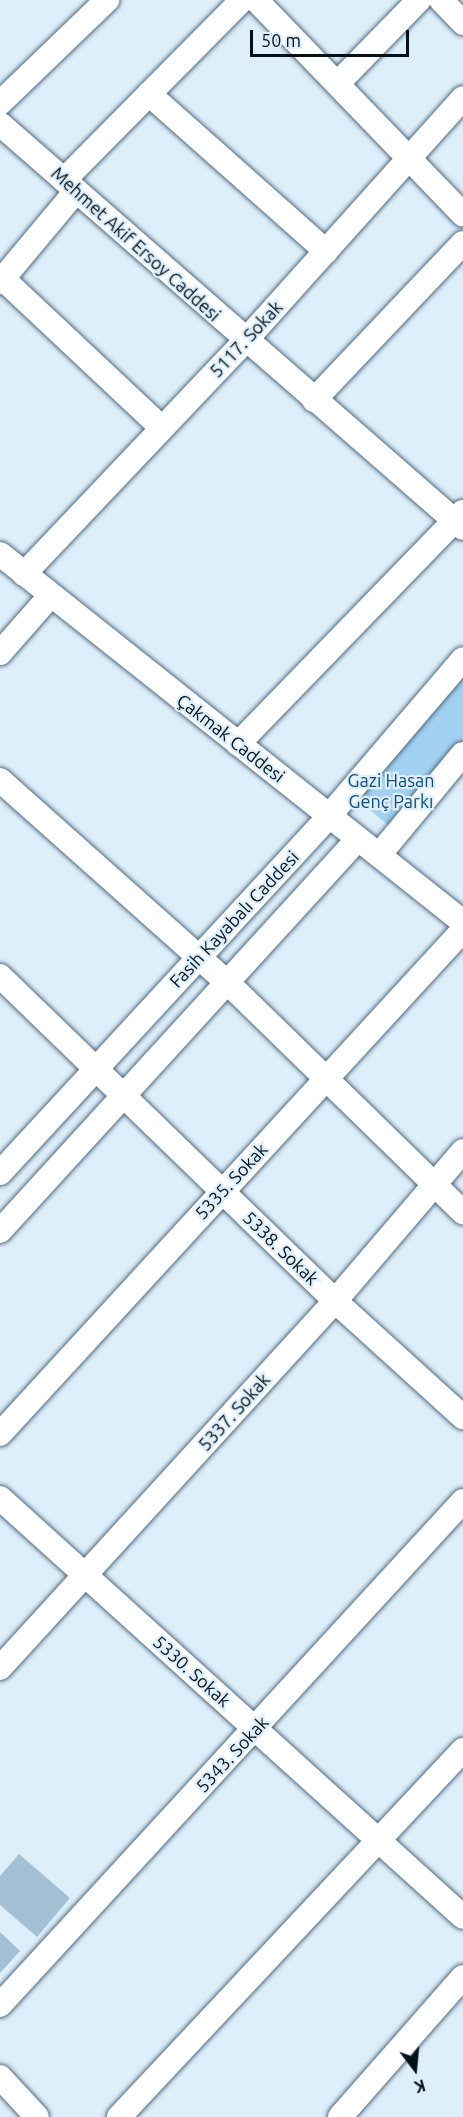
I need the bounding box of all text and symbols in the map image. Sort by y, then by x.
scale bar [253,18,412,56]
text: 50 m [261,30,301,50]
street label: Mehmet Akif Ersoy Caddesi [47,162,225,326]
street label: 5117. Sokak [205,296,287,382]
street label: Çakmak Caddesi [173,689,289,787]
park label: Gazi Hasan Genç Parkı [347,770,435,812]
street label: Fasih Kayabalı Caddesi [165,846,303,992]
street label: 5335. Sokak [190,1138,272,1224]
street label: 5338. Sokak [239,1207,323,1289]
street label: 5337. Sokak [194,1369,274,1455]
street label: 5330. Sokak [149,1631,235,1711]
street label: 5343. Sokak [191,1711,273,1797]
north arrow [385,2039,445,2099]
text: K [412,2076,428,2096]

